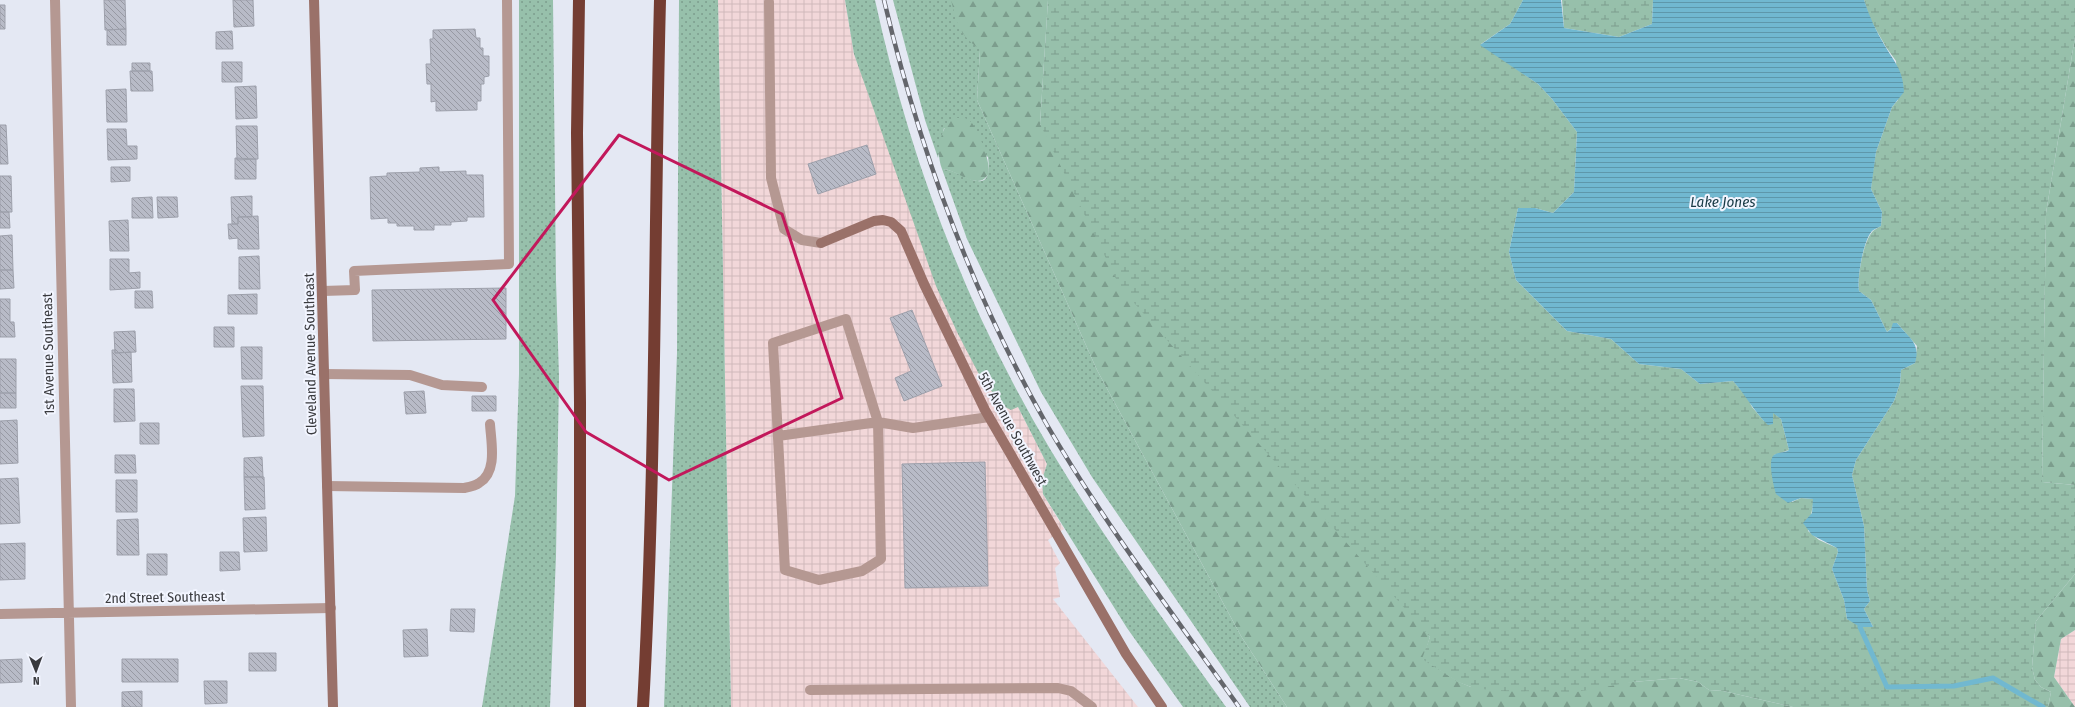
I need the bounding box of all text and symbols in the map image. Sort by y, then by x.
water label: Lake Jones [1690,193,1756,211]
street label: Cleveland Avenue Southeast [301,272,320,435]
street label: 1st Avenue Southeast [39,292,58,415]
street label: 5th Avenue Southwest [974,370,1051,489]
street label: 2nd Street Southeast [105,588,225,607]
north arrow [16,651,56,691]
text: N [33,674,40,687]

